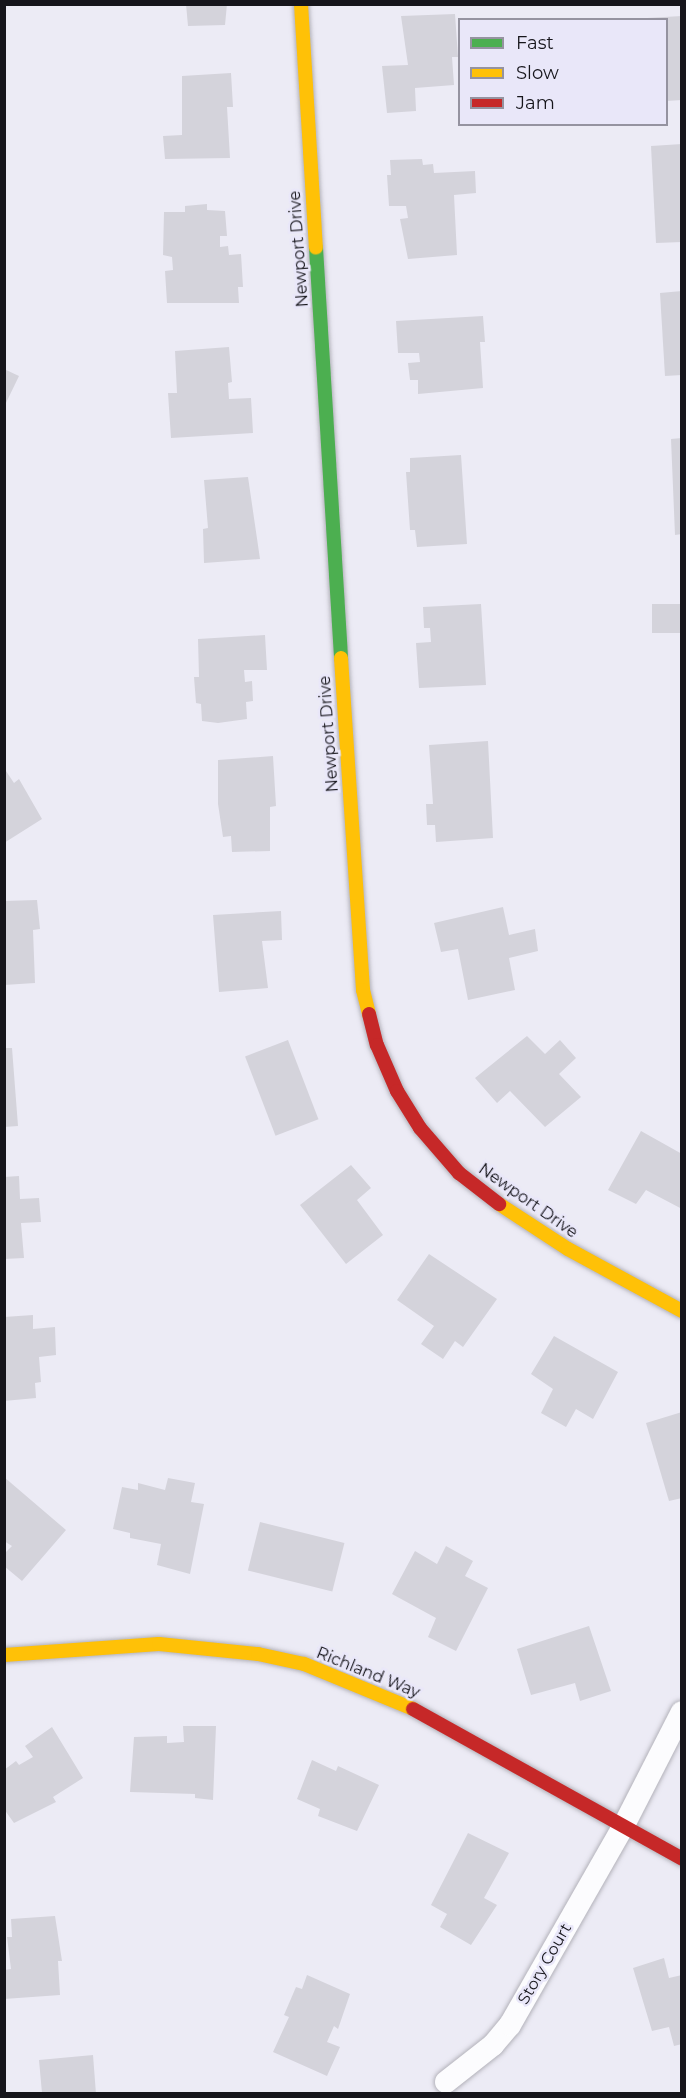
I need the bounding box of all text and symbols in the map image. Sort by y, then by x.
legend [458,18,668,126]
text: Fast [516,32,554,54]
text: Slow [516,62,559,84]
text: Jam [516,92,555,114]
street label: Newport Drive [285,190,313,308]
street label: Newport Drive [315,675,343,793]
street label: Newport Drive [475,1160,581,1242]
street label: Richland Way [313,1644,423,1702]
street label: Story Court [514,1920,576,2008]

